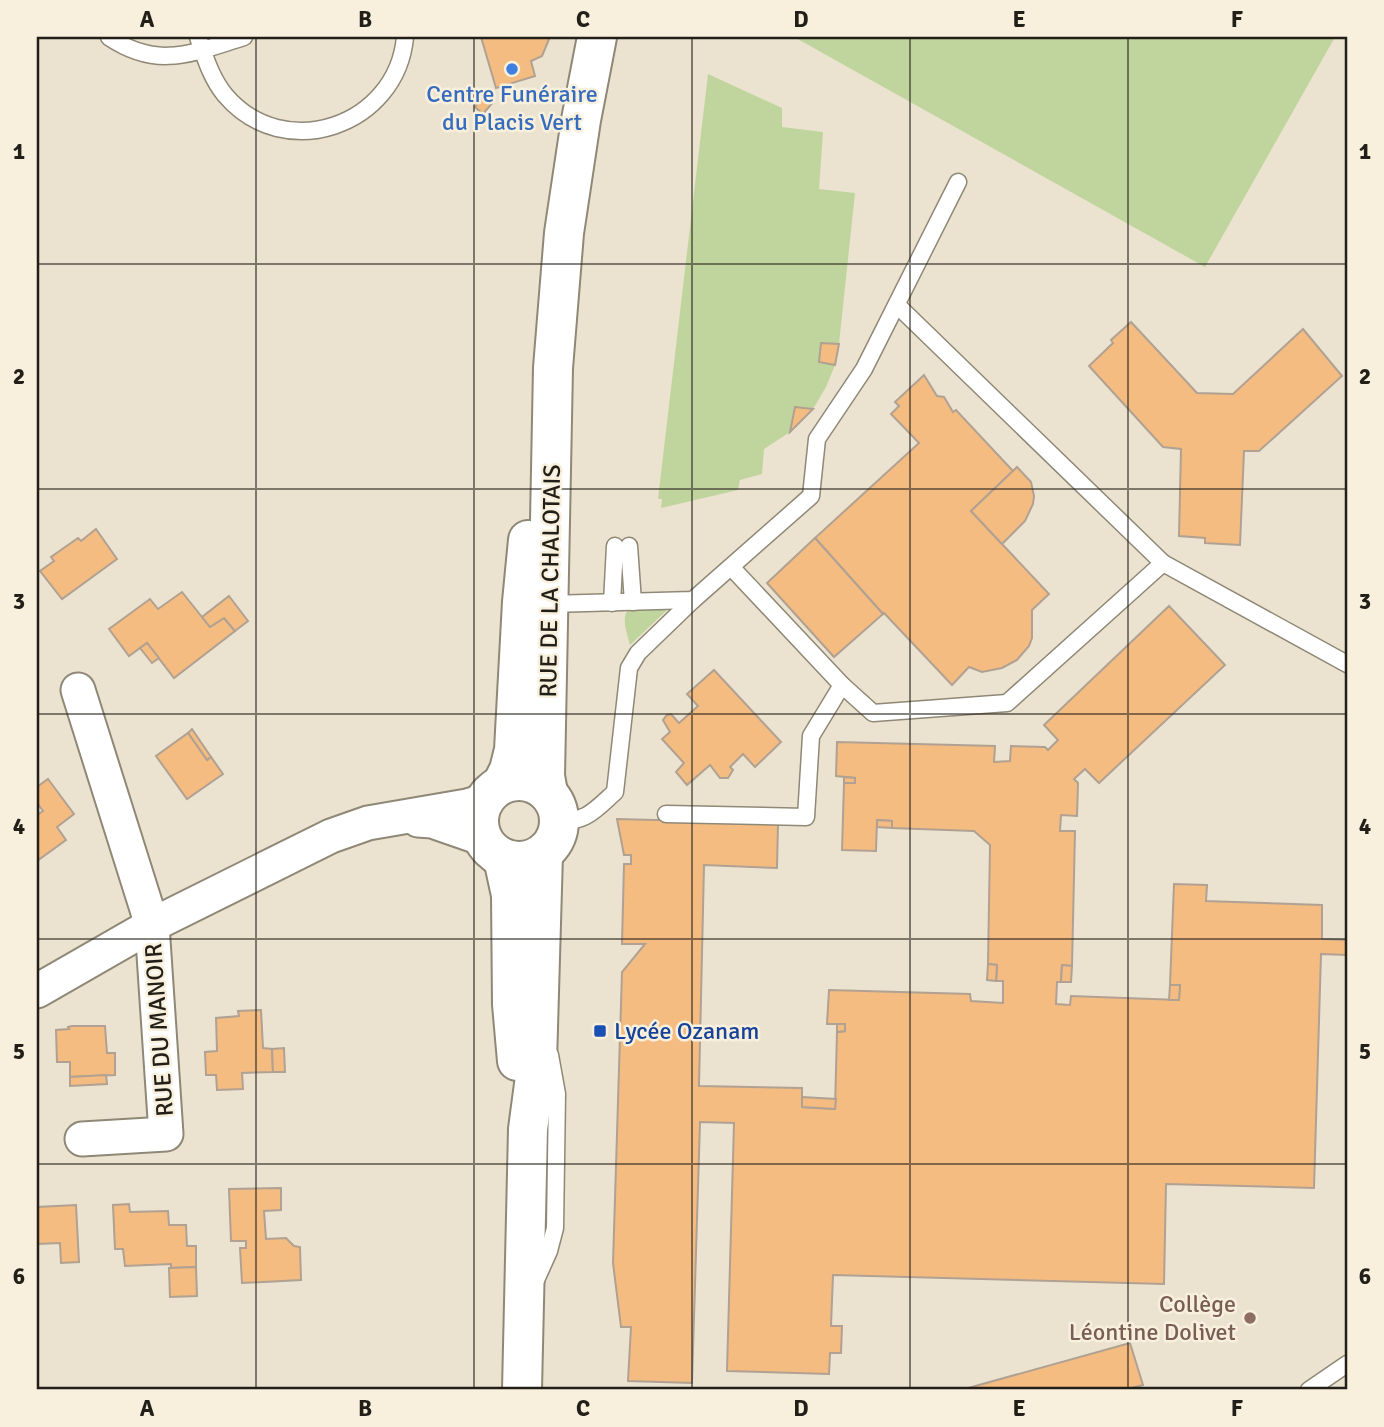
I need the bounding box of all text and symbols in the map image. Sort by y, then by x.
text: A [140,5,155,34]
text: B [358,5,372,34]
text: C [576,5,590,34]
text: D [793,5,809,34]
text: E [1012,5,1026,34]
text: F [1231,5,1243,34]
marker: Centre Funéraire du Placis Vert [504,61,520,77]
place label: Centre Funéraire du Placis Vert [426,79,598,137]
text: 1 [13,137,25,166]
text: 1 [1359,137,1371,166]
text: 2 [13,362,25,391]
text: 2 [1359,362,1371,391]
street label: RUE DE LA CHALOTAIS [533,464,567,698]
text: 3 [13,587,25,616]
text: 3 [1359,587,1371,616]
text: 4 [13,812,25,841]
text: 4 [1359,812,1371,841]
street label: RUE DU MANOIR [138,942,180,1118]
place label: Lycée Ozanam [614,1016,760,1046]
marker: Lycée Ozanam [592,1023,608,1039]
text: 5 [13,1037,25,1066]
text: 5 [1359,1037,1371,1066]
text: 6 [13,1262,25,1291]
text: 6 [1359,1262,1371,1291]
place label: Collège Léontine Dolivet [1069,1289,1236,1347]
marker: Collège Léontine Dolivet [1242,1310,1258,1326]
text: A [140,1394,155,1423]
text: B [358,1394,372,1423]
text: C [576,1394,590,1423]
text: D [793,1394,809,1423]
text: E [1012,1394,1026,1423]
text: F [1231,1394,1243,1423]

